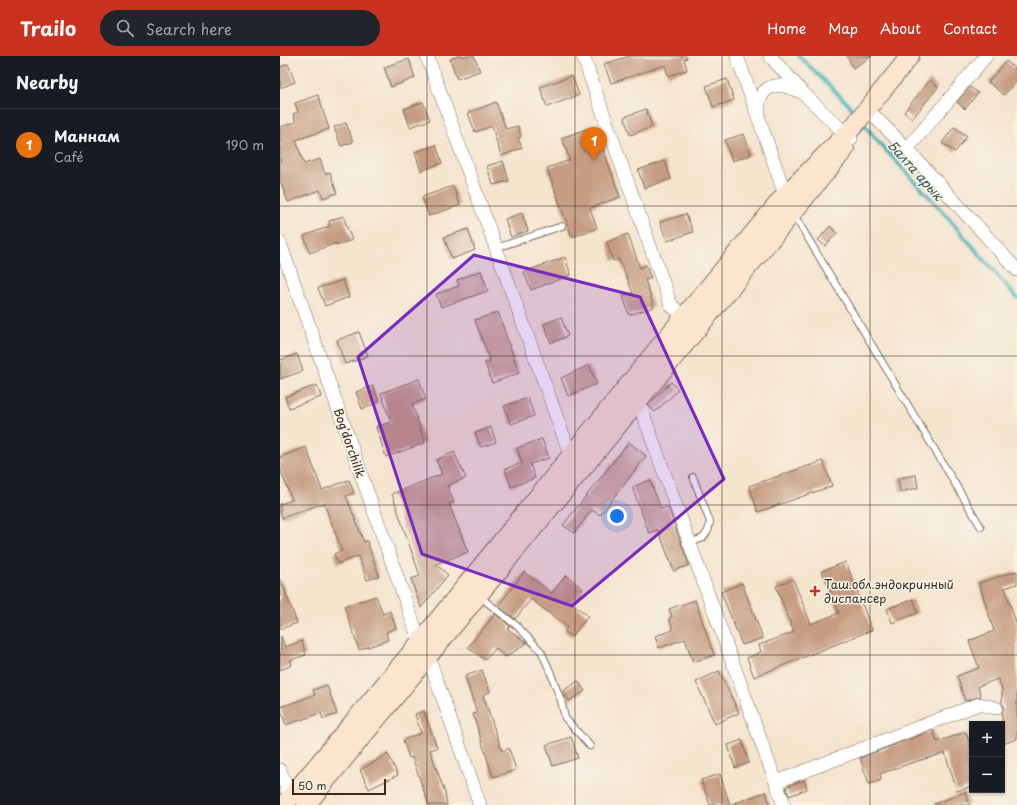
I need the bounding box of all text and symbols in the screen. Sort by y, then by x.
search box [100,10,380,46]
text: Trailo [20,14,76,42]
icon: search [114,17,136,39]
text: Search here [146,17,232,40]
text: Home [767,18,806,39]
text: Map [828,18,858,39]
text: About [880,18,921,39]
text: Contact [943,18,997,39]
text: Nearby [16,69,78,95]
text: Маннам [54,124,120,147]
pin: 1 [581,127,607,160]
text: 1 [26,135,32,154]
text: 190 m [225,135,264,154]
water label: Балта арык [884,136,949,205]
text: Café [54,147,83,166]
street label: Bog'dorchilik [330,406,370,480]
your location [607,506,627,526]
place label: Таш.обл.эндокринный диспансер [824,575,954,607]
marker: Таш.обл.эндокринный диспансер [809,585,821,597]
map controls [969,721,1005,793]
button: + [969,721,1005,757]
button: − [969,757,1005,793]
scale bar [292,777,386,796]
text: 50 m [298,777,327,794]

